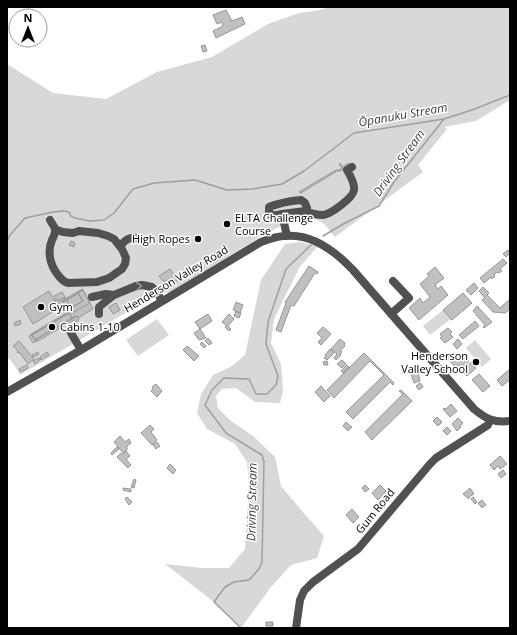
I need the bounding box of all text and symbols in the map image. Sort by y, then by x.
north arrow [8,8,48,48]
text: N [24,10,32,25]
water label: Ōpanuku Stream [357,98,449,131]
water label: Driving Stream [369,126,429,199]
place label: ELTA Challenge Course [235,210,313,238]
marker: ELTA Challenge Course [222,219,232,229]
place label: High Ropes [132,231,190,246]
marker: High Ropes [193,234,203,244]
street label: Henderson Valley Road [121,242,231,316]
one-way arrow [135,282,142,291]
place label: Gym [49,299,73,314]
marker: Gym [36,302,46,312]
place label: Cabins 1-10 [60,319,120,334]
marker: Cabins 1-10 [47,322,57,332]
place label: Henderson Valley School [401,348,468,376]
marker: Henderson Valley School [471,357,481,367]
water label: Driving Stream [242,463,261,541]
street label: Gum Road [352,485,397,536]

